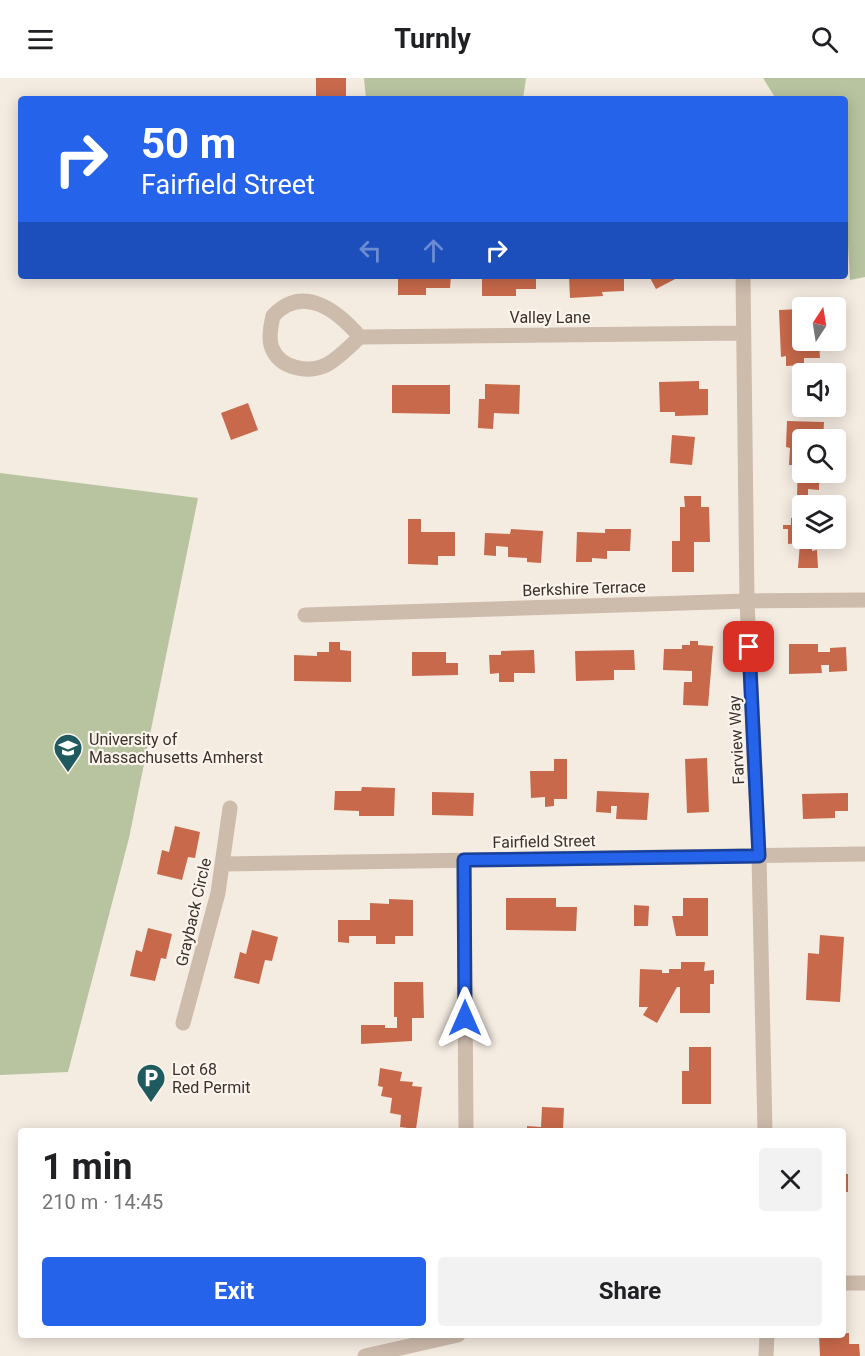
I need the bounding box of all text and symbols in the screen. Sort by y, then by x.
icon: menu [24,23,57,56]
text: Turnly [394,23,471,55]
icon: search [808,23,841,56]
text: 50 m [141,119,236,168]
icon: right [42,120,120,198]
text: Fairfield Street [141,169,315,201]
icon: left [354,234,387,267]
icon: ahead [417,234,450,267]
icon: right [480,234,513,267]
north arrow [792,297,846,351]
map controls [792,297,846,549]
street label: Valley Lane [510,308,590,327]
button: sound [792,363,846,417]
button: search [792,429,846,483]
button: layers [792,495,846,549]
street label: Berkshire Terrace [522,577,646,600]
pin [723,621,774,672]
icon: arrive [732,630,765,663]
street label: Farview Way [725,695,748,785]
place label: University of Massachusetts Amherst [89,730,263,767]
school or university icon: University of Massachusetts Amherst [52,732,84,774]
street label: Fairfield Street [492,831,596,852]
street label: Grayback Circle [172,856,215,968]
position arrow [433,986,497,1050]
place label: Lot 68 Red Permit [172,1060,250,1097]
parking icon: Lot 68 Red Permit [135,1062,167,1104]
text: 1 min [42,1146,133,1188]
button: close [759,1148,822,1211]
text: 210 m · 14:45 [42,1190,163,1214]
button: Exit [42,1257,426,1326]
button: Share [438,1257,822,1326]

